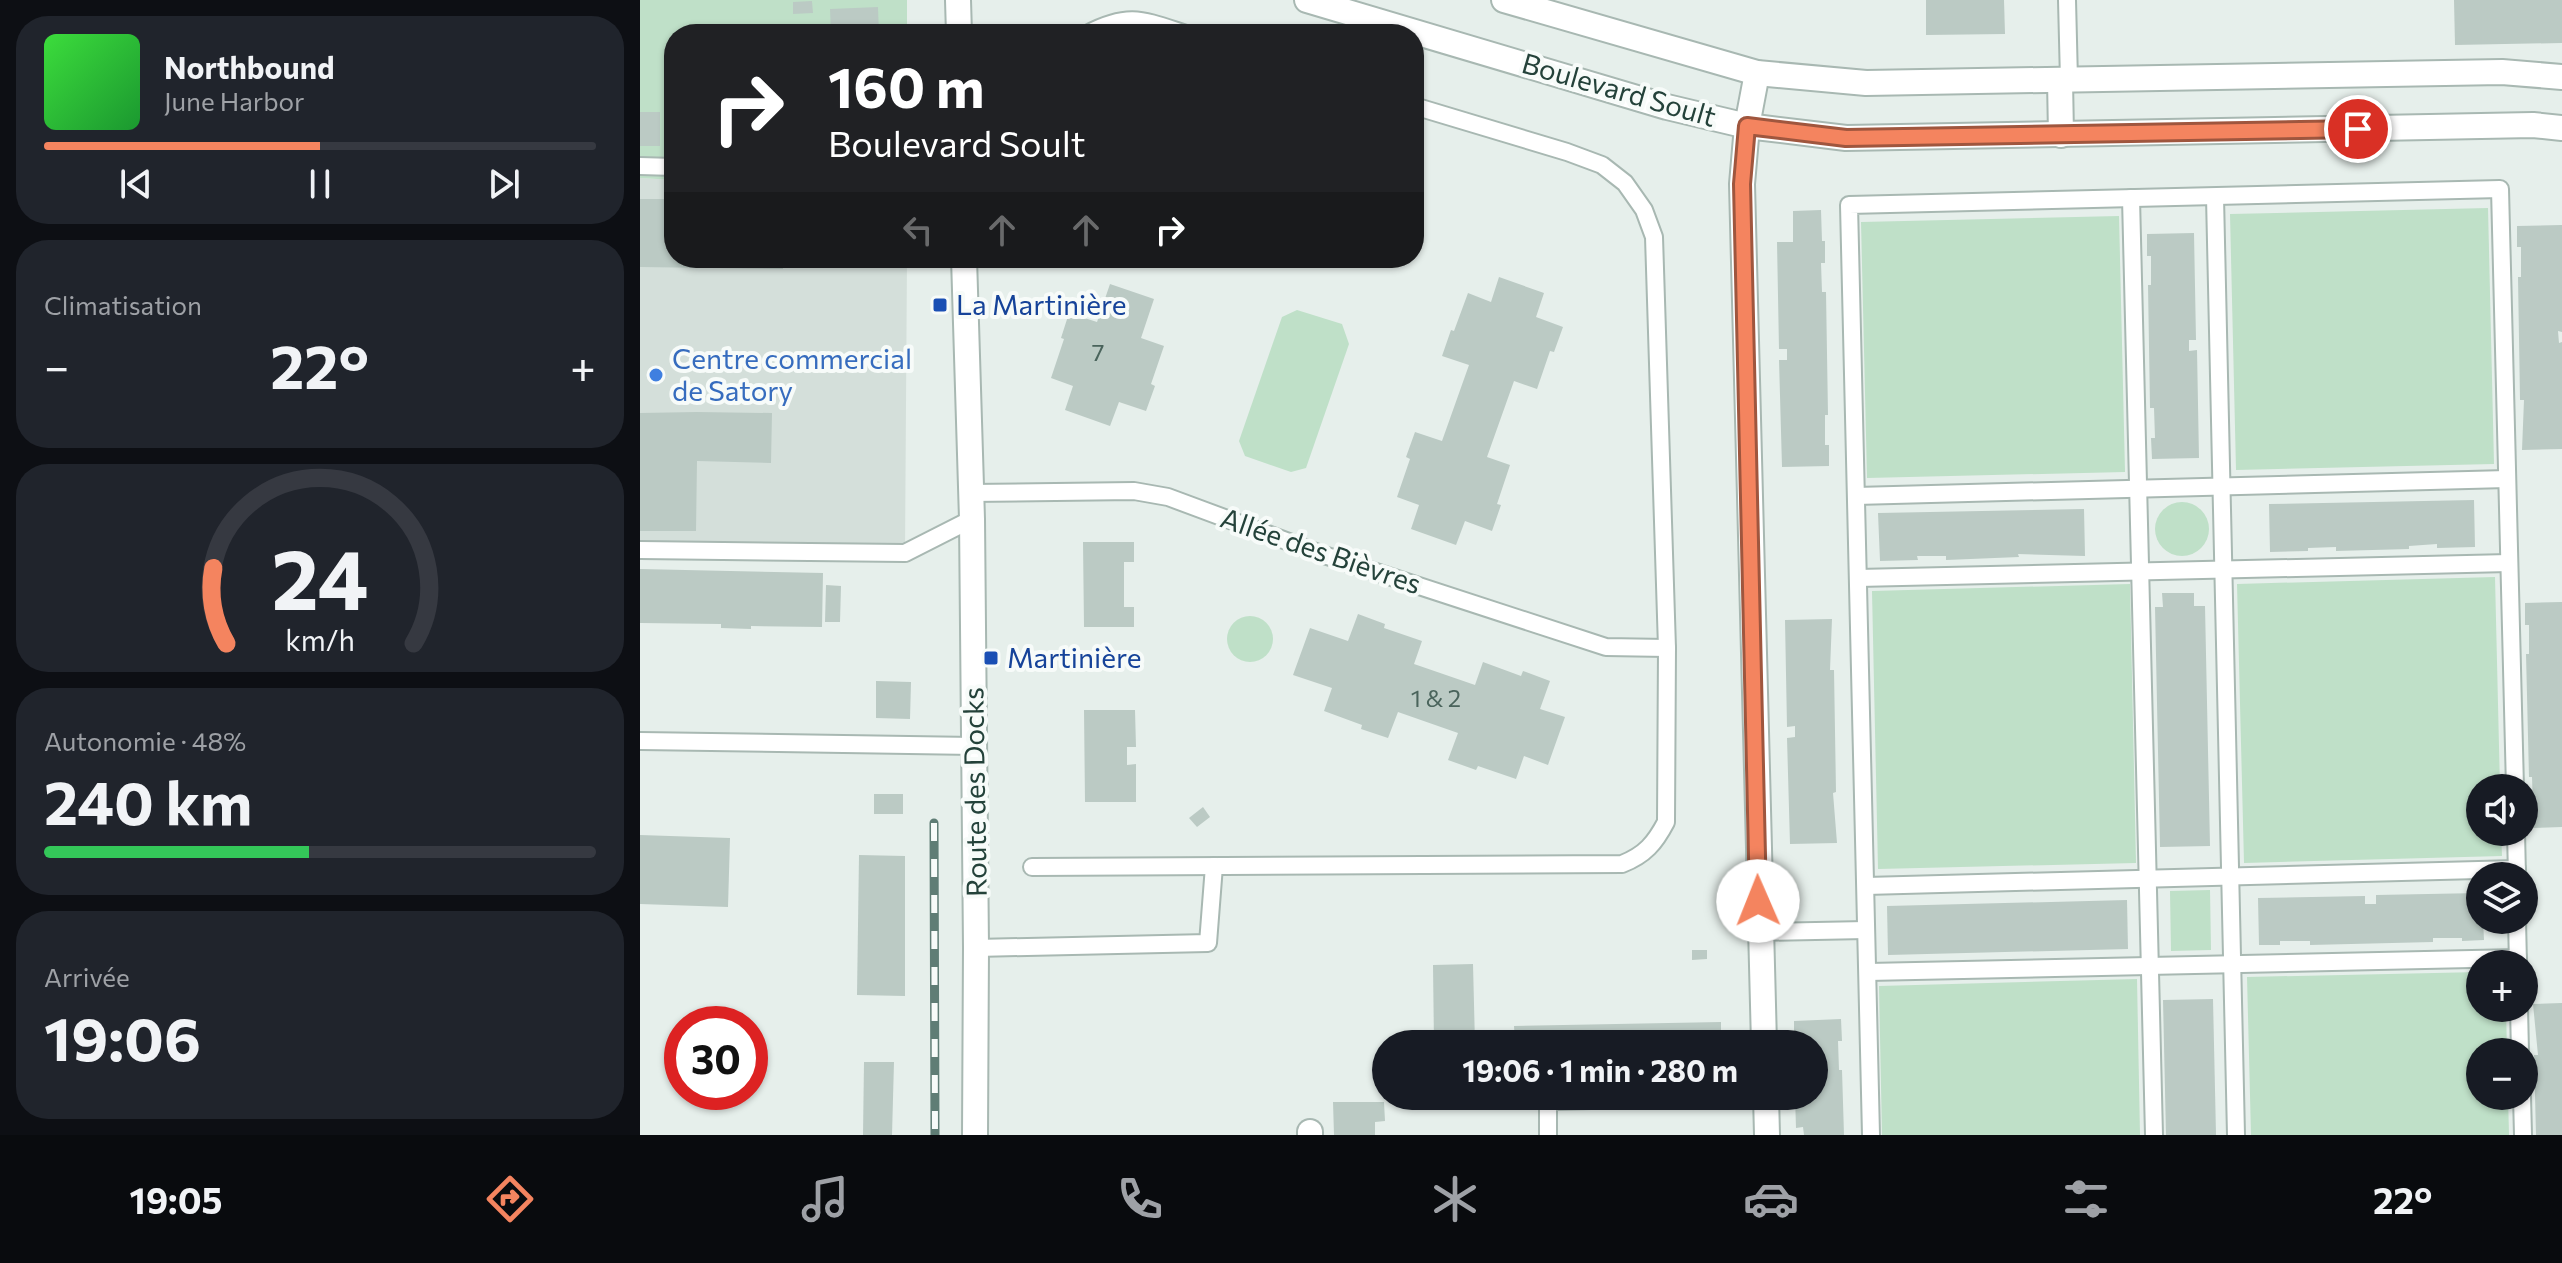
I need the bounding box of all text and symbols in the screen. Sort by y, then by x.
street label: Boulevard Soult [1518,45,1720,133]
text: Northbound [164,48,335,85]
text: 160 m [828,51,985,120]
icon: right [696,56,800,160]
text: June Harbor [164,85,304,116]
pin [2324,95,2392,163]
icon: arrive [2336,107,2380,151]
text: Boulevard Soult [828,120,1086,164]
icon: previous [114,162,158,206]
icon: pause [298,162,342,206]
icon: next [482,162,526,206]
icon: left [896,208,940,252]
icon: ahead [980,208,1024,252]
icon: ahead [1064,208,1108,252]
icon: right [1148,208,1192,252]
place label: La Martinière [956,287,1127,321]
text: Climatisation [44,289,202,320]
marker: La Martinière [931,296,949,314]
text: 22° [270,328,369,401]
house number: 7 [1092,337,1104,366]
text: − [44,338,69,392]
text: + [570,338,596,392]
place label: Centre commercial de Satory [672,341,912,407]
marker: Centre commercial de Satory [647,366,665,384]
street label: Allée des Bièvres [1217,500,1426,600]
text: 24 [271,524,369,626]
text: km/h [285,622,355,657]
place label: Martinière [1007,640,1142,674]
marker: Martinière [982,649,1000,667]
house number: 1 & 2 [1411,683,1461,712]
street label: Route des Docks [955,687,993,897]
text: Autonomie · 48% [44,725,246,756]
text: 240 km [44,764,252,837]
map controls [2466,774,2538,1110]
button: sound [2466,774,2538,846]
position arrow [1716,859,1800,943]
button: layers [2466,862,2538,934]
button: + [2466,950,2538,1022]
text: Arrivée [44,961,130,992]
text: 19:06 [44,1000,201,1073]
speed limit sign: 30 [664,1006,768,1110]
button: − [2466,1038,2538,1110]
text: 19:06 · 1 min · 280 m [1462,1051,1738,1088]
icon: directions [482,1171,538,1227]
icon: music [797,1171,853,1227]
icon: phone [1112,1171,1168,1227]
icon: climate [1427,1171,1483,1227]
icon: car [1743,1171,1799,1227]
icon: filters [2058,1171,2114,1227]
text: 19:05 [130,1177,223,1221]
text: 22° [2373,1177,2432,1221]

